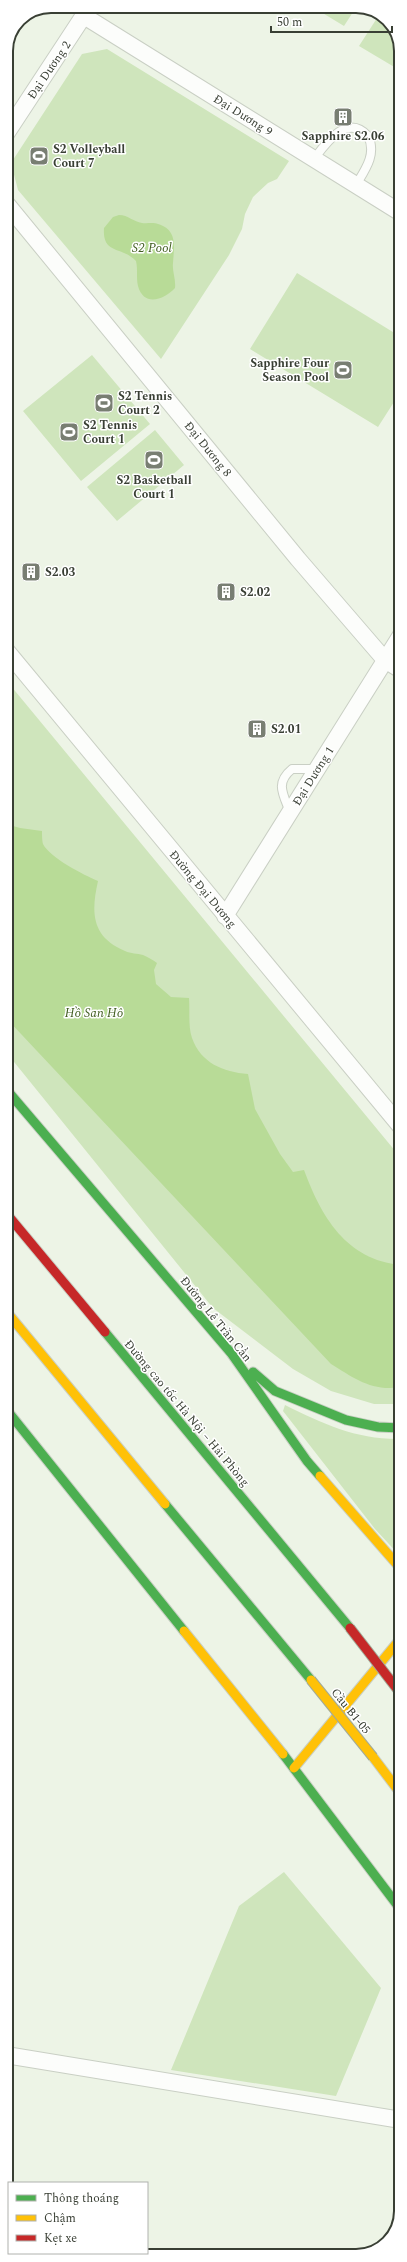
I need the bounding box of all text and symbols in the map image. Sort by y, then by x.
scale bar [271,8,392,34]
text: 50 m [277,13,302,32]
street label: Đại Dương 2 [23,37,76,103]
street label: Đại Dương 9 [209,90,276,141]
building icon: Sapphire S2.06 [332,106,354,128]
place label: Sapphire S2.06 [302,127,385,146]
place label: S2 Volleyball Court 7 [53,140,125,173]
sports icon: S2 Volleyball Court 7 [28,145,50,167]
water label: S2 Pool [132,238,173,258]
place label: Sapphire Four Season Pool [250,354,330,387]
sports icon: Sapphire Four Season Pool [332,359,354,381]
place label: S2 Tennis Court 2 [118,387,172,420]
sports icon: S2 Tennis Court 2 [93,392,115,414]
place label: S2 Tennis Court 1 [83,416,137,449]
street label: Đại Dương 8 [179,417,236,481]
sports icon: S2 Tennis Court 1 [58,421,80,443]
sports icon: S2 Basketball Court 1 [143,449,165,471]
place label: S2 Basketball Court 1 [116,471,192,504]
building icon: S2.03 [20,561,42,583]
place label: S2.03 [45,563,76,582]
building icon: S2.02 [215,581,237,603]
place label: S2.02 [240,583,271,602]
building icon: S2.01 [246,718,268,740]
place label: S2.01 [271,720,301,739]
street label: Đại Dương 1 [288,743,339,810]
street label: Đường Đại Dương [164,846,241,933]
water label: Hồ San Hô [65,1003,123,1023]
street label: Đường Lê Trần Cẩn [175,1272,256,1366]
street label: Đường cao tốc Hà Nội – Hải Phòng [119,1336,254,1491]
street label: Cầu B1-05 [326,1684,375,1739]
legend [8,2182,148,2254]
text: Thông thoáng [44,2189,119,2208]
text: Chậm [44,2209,76,2228]
text: Kẹt xe [44,2229,77,2248]

